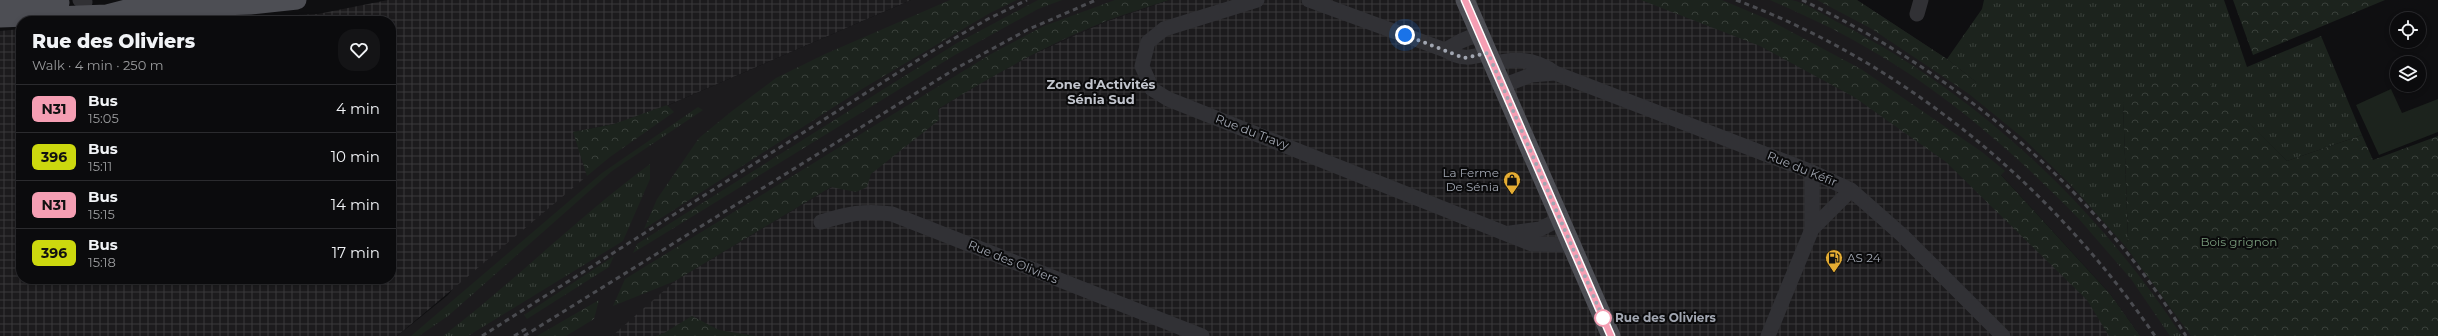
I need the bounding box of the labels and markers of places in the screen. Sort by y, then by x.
place label: La Ferme De Sénia [1442,165,1499,194]
shop icon: La Ferme De Sénia [1502,170,1522,195]
fuel station icon: AS 24 [1824,248,1844,273]
place label: AS 24 [1847,250,1881,265]
marker: Rue des Oliviers [1594,309,1612,327]
place label: Rue des Oliviers [1615,310,1717,325]

